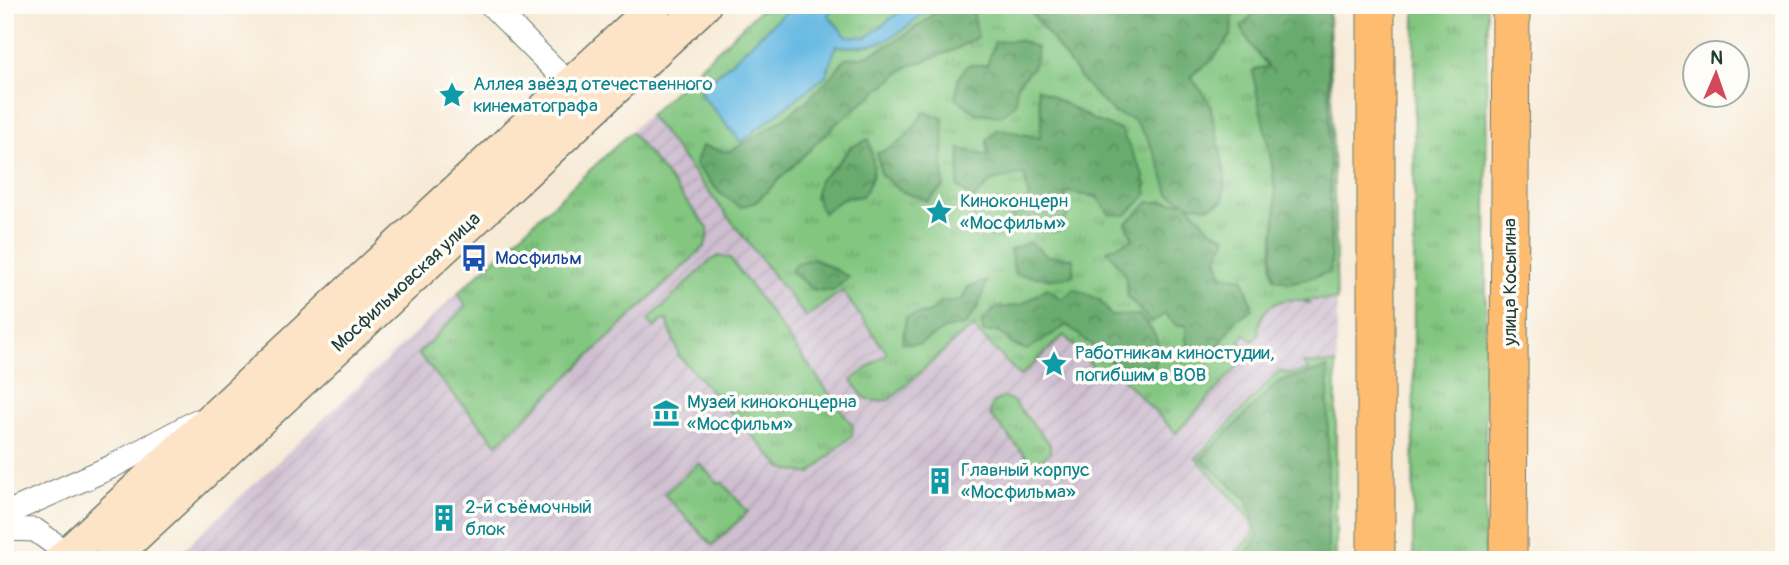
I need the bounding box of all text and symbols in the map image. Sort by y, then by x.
north arrow [1680,38,1750,108]
text: N [1710,46,1724,70]
place label: Аллея звёзд отечественного кинематографа [473,72,713,118]
place icon: Аллея звёзд отечественного кинематографа [437,80,467,110]
place label: Киноконцерн «Мосфильм» [960,189,1068,235]
place icon: Киноконцерн «Мосфильм» [924,197,954,227]
street label: Мосфильмовская улица [327,207,486,357]
street label: улица Косыгина [1498,218,1522,347]
bus stop icon: Мосфильм [459,243,489,273]
place label: Мосфильм [495,246,582,270]
place label: Работникам киностудии, погибшим в ВОВ [1075,341,1275,387]
place icon: Работникам киностудии, погибшим в ВОВ [1039,349,1069,379]
place label: Музей киноконцерна «Мосфильм» [687,390,857,436]
museum icon: Музей киноконцерна «Мосфильм» [651,398,681,428]
place label: Главный корпус «Мосфильма» [961,458,1090,504]
building icon: Главный корпус «Мосфильма» [925,466,955,496]
place label: 2-й съёмочный блок [465,495,592,541]
building icon: 2-й съёмочный блок [429,503,459,533]

